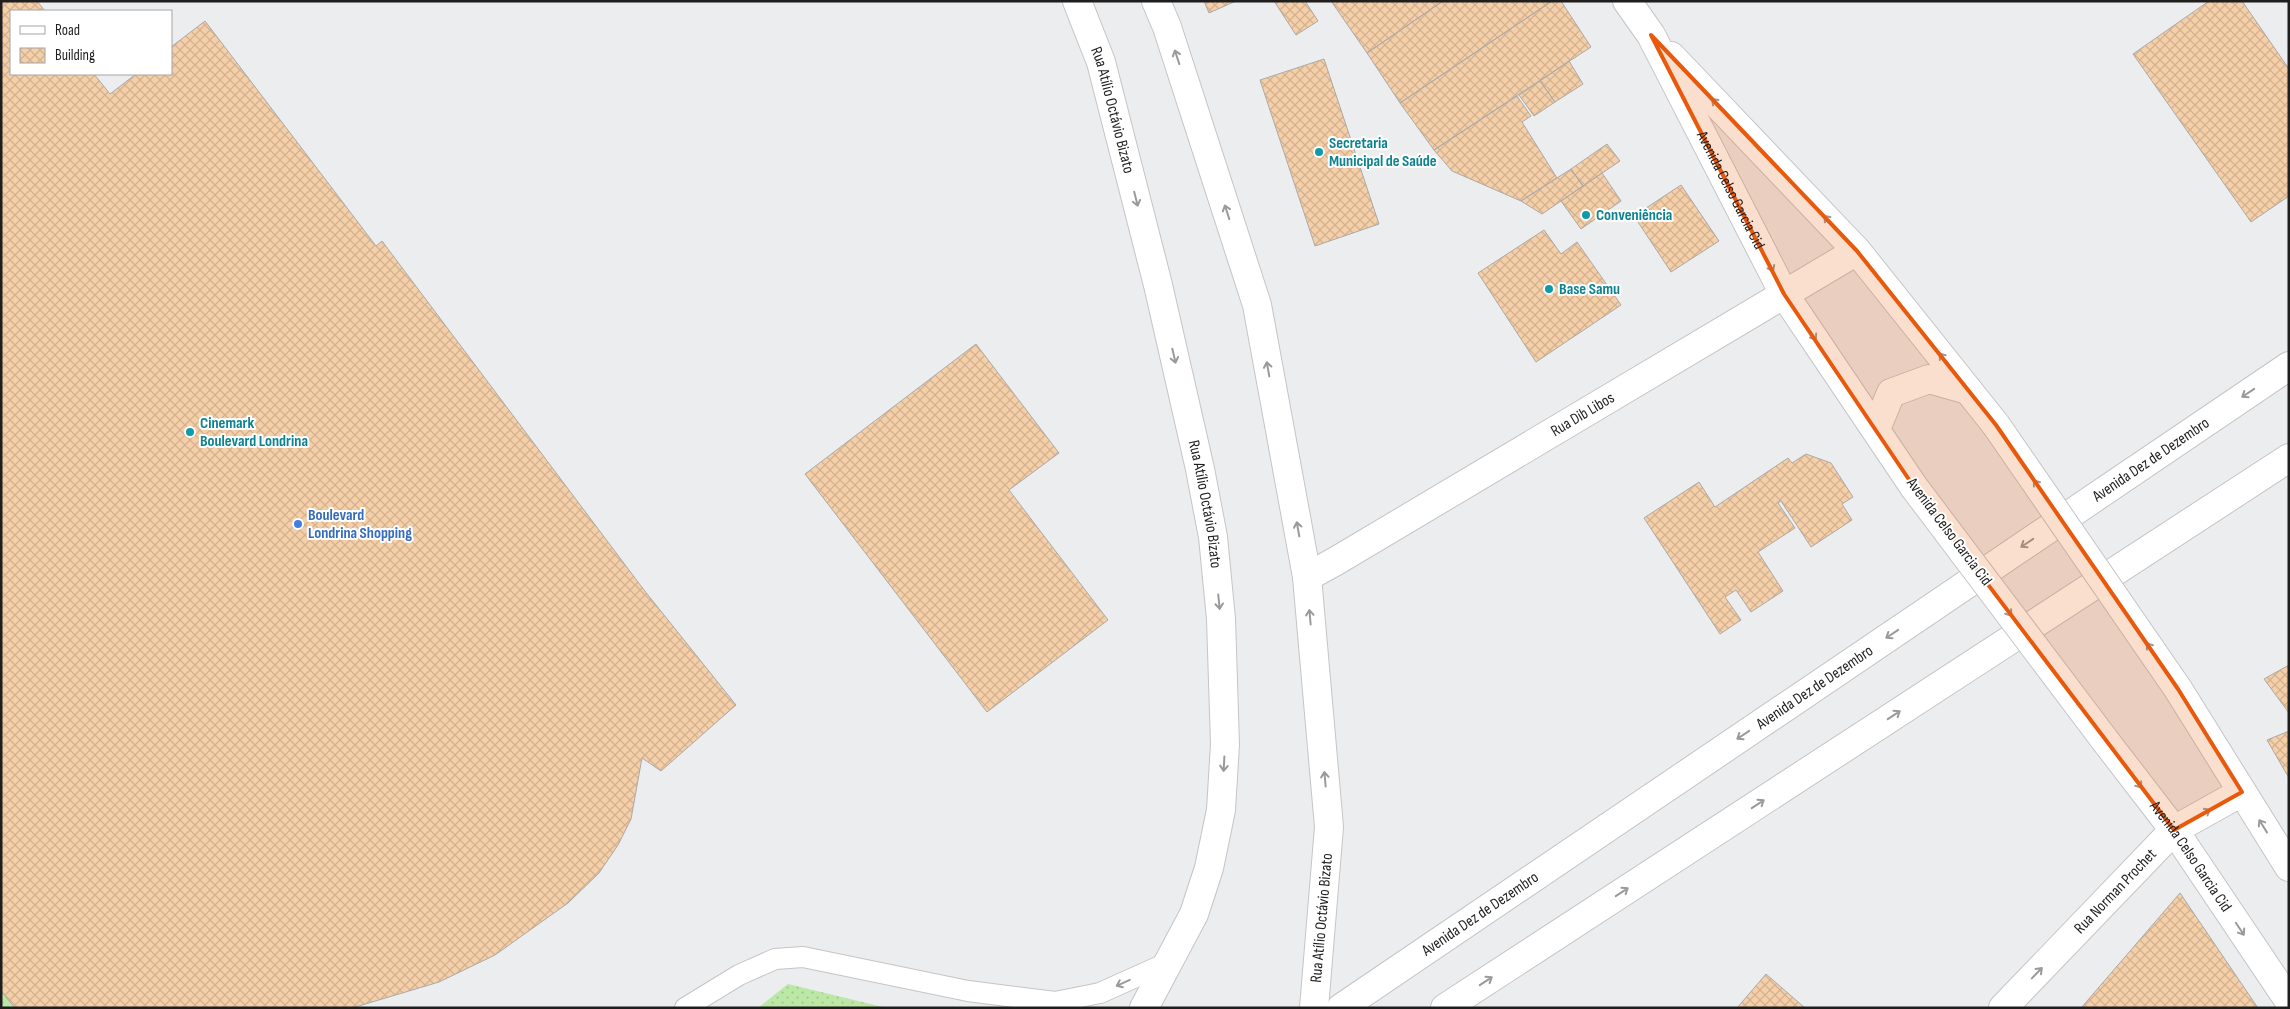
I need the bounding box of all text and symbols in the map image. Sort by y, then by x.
legend [10,10,172,75]
text: Road [55,21,80,40]
street label: Rua Atílio Octávio Bizato [1086,44,1139,175]
text: Building [55,46,95,65]
one-way arrow [1172,50,1181,66]
one-way arrow [1711,97,1723,110]
street label: Avenida Celso Garcia Cid [1692,127,1769,252]
place label: Secretaria Municipal de Saúde [1329,134,1437,171]
marker: Secretaria Municipal de Saúde [1313,146,1325,158]
one-way arrow [1131,190,1141,206]
one-way arrow [1221,204,1231,220]
place label: Conveniência [1596,206,1672,225]
marker: Conveniência [1580,209,1592,221]
one-way arrow [1823,215,1835,227]
one-way arrow [1766,257,1775,272]
place label: Base Samu [1559,280,1620,299]
marker: Base Samu [1543,283,1555,295]
one-way arrow [1806,327,1817,341]
one-way arrow [1170,348,1179,364]
one-way arrow [1939,353,1950,366]
one-way arrow [1263,361,1273,377]
street label: Rua Dib Libos [1547,388,1618,441]
one-way arrow [2242,388,2256,398]
street label: Avenida Dez de Dezembro [2088,413,2213,506]
place label: Cinemark Boulevard Londrina [200,414,308,451]
marker: Cinemark Boulevard Londrina [184,426,196,438]
street label: Rua Atílio Octávio Bizato [1184,438,1225,569]
street label: Avenida Celso Garcia Cid [1902,473,1996,590]
one-way arrow [2033,480,2043,494]
place label: Boulevard Londrina Shopping [308,506,412,543]
marker: Boulevard Londrina Shopping [292,518,304,530]
one-way arrow [1292,521,1302,537]
one-way arrow [2020,538,2034,548]
one-way arrow [1214,594,1224,610]
one-way arrow [2001,603,2012,616]
one-way arrow [1305,609,1315,625]
one-way arrow [1886,629,1900,639]
street label: Avenida Dez de Dezembro [1752,641,1877,734]
one-way arrow [2146,642,2156,656]
one-way arrow [1887,710,1901,720]
one-way arrow [1737,730,1751,740]
one-way arrow [1219,756,1228,772]
one-way arrow [1320,771,1330,787]
one-way arrow [2131,775,2142,788]
street label: Avenida Celso Garcia Cid [2145,796,2236,915]
one-way arrow [1751,799,1765,809]
one-way arrow [2196,807,2211,817]
one-way arrow [2258,819,2268,833]
street label: Rua Norman Prochet [2070,845,2160,938]
street label: Rua Atílio Octávio Bizato [1307,853,1337,983]
street label: Avenida Dez de Dezembro [1417,868,1542,961]
one-way arrow [1615,887,1629,898]
one-way arrow [2235,922,2245,936]
one-way arrow [2031,966,2043,979]
one-way arrow [1479,976,1493,986]
one-way arrow [1116,978,1131,988]

